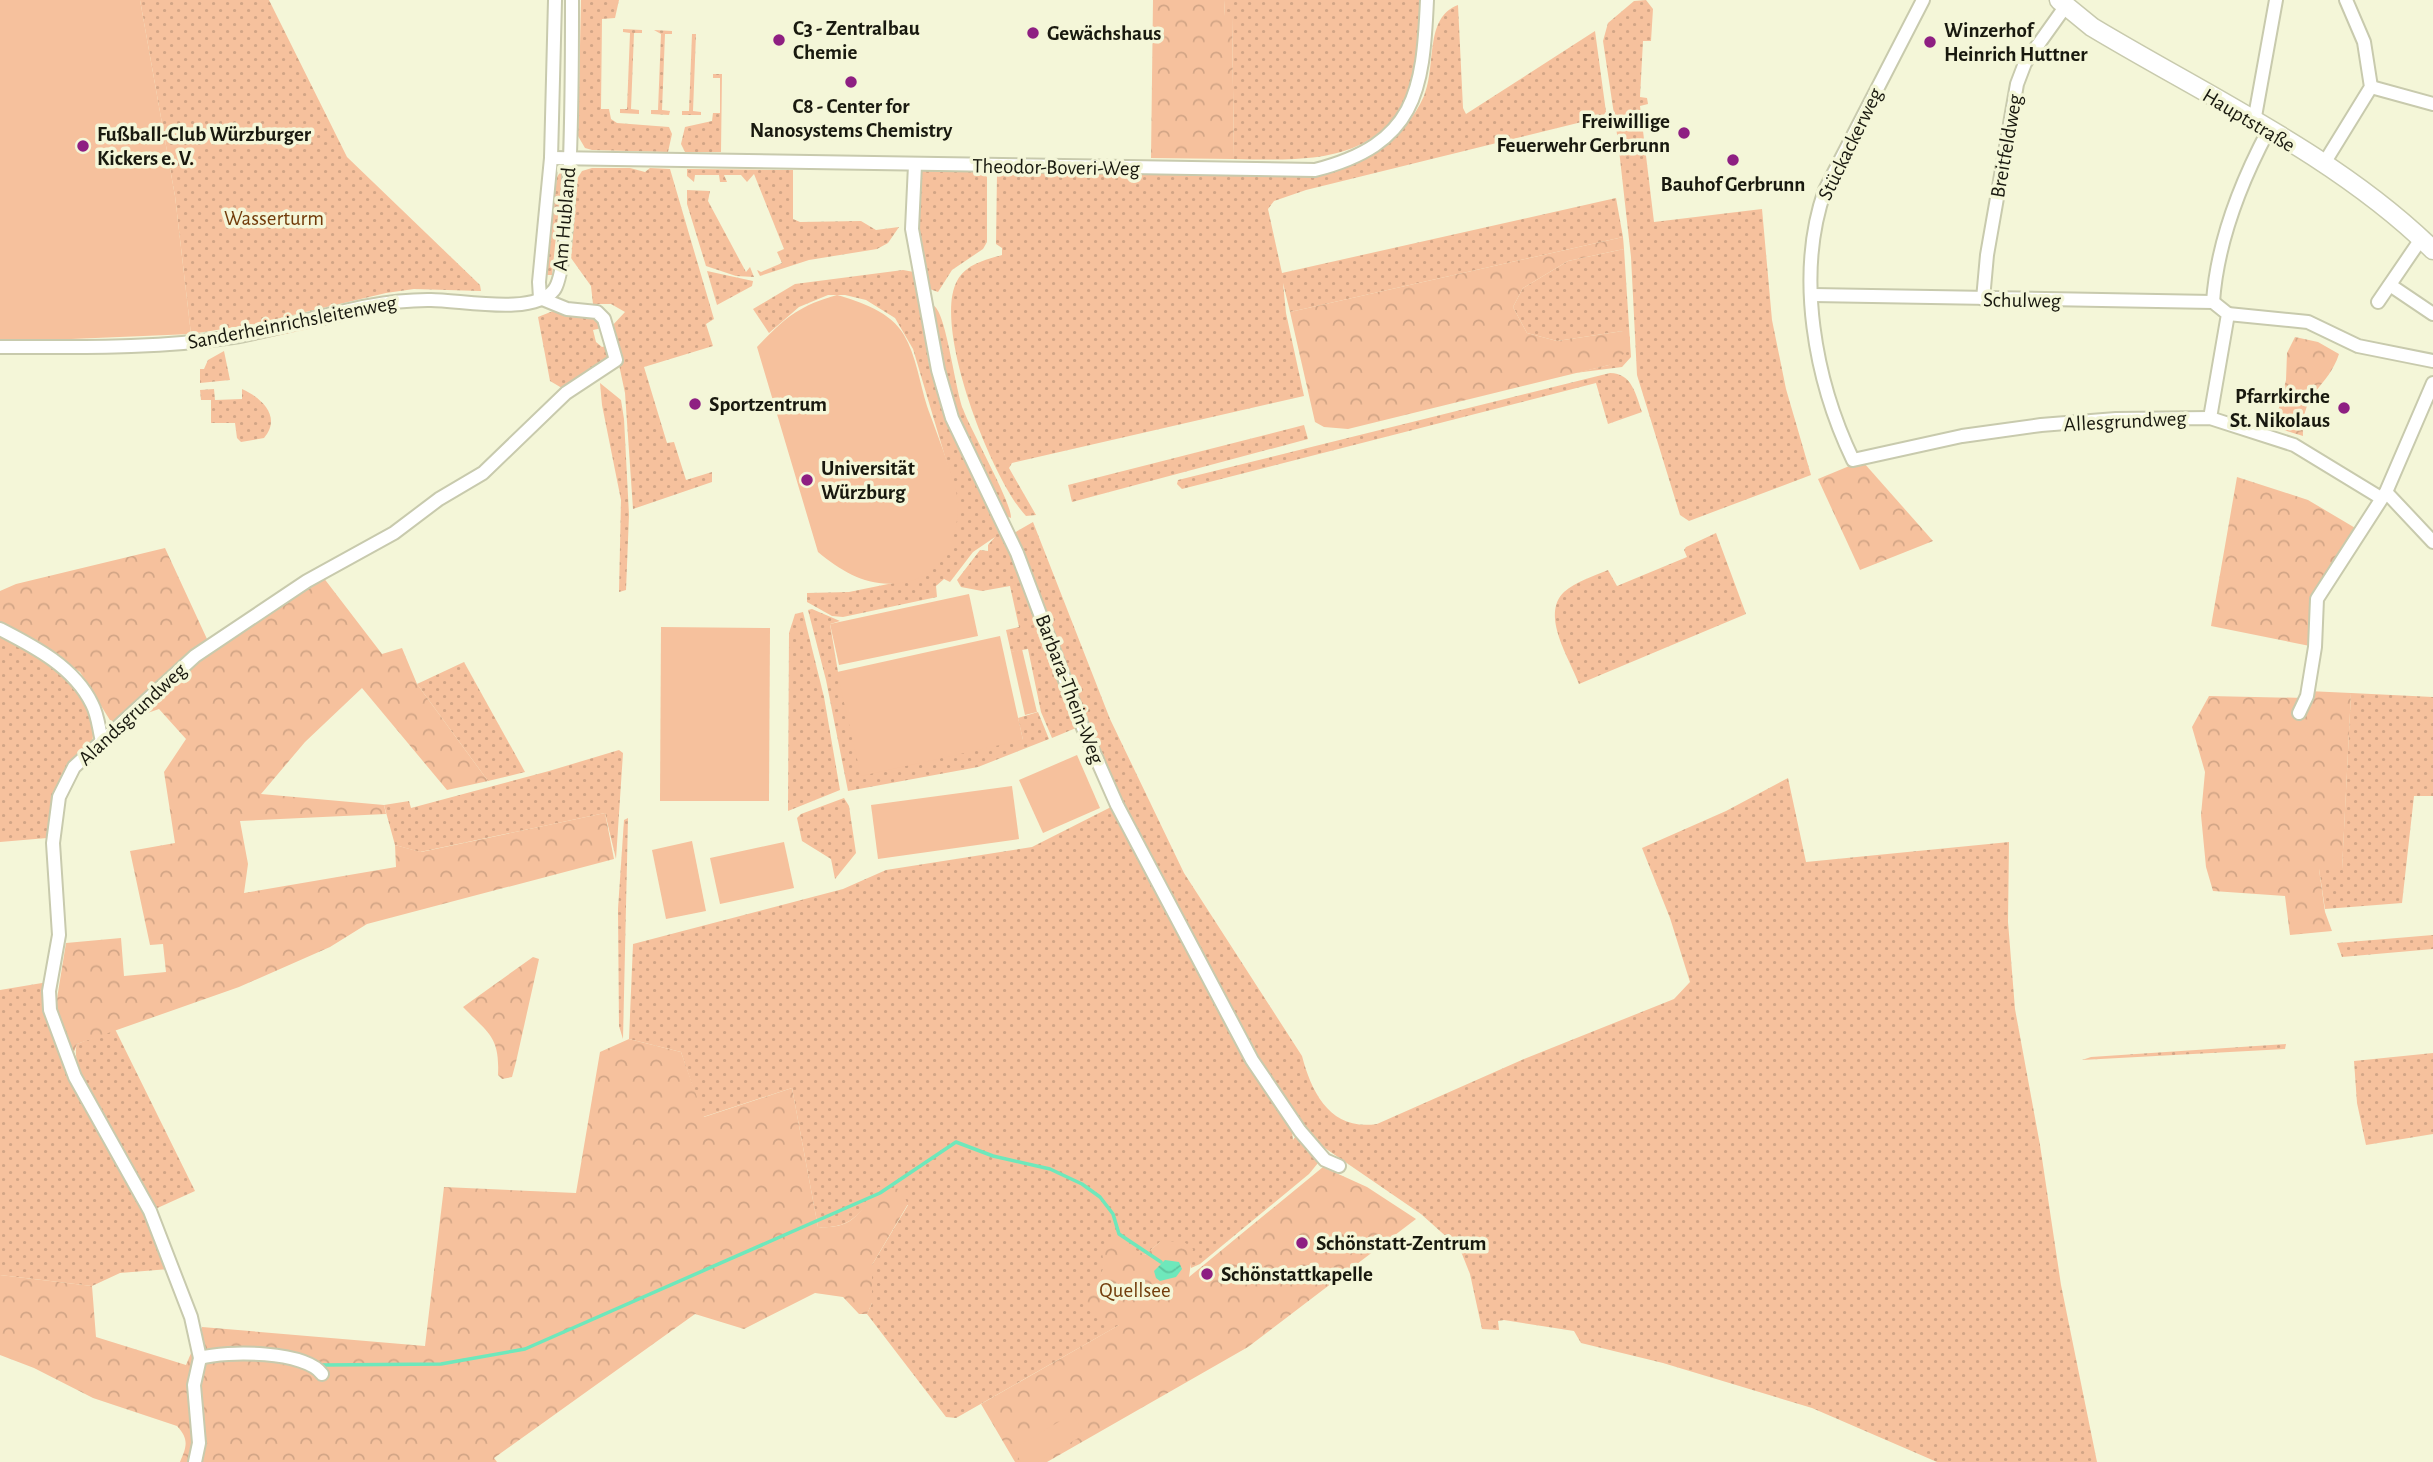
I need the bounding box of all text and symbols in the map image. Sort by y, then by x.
place label: C3 - Zentralbau Chemie [793,18,920,63]
place label: Winzerhof Heinrich Huttner [1944,20,2088,65]
place label: Gewächshaus [1047,23,1161,44]
marker: Gewächshaus [1025,25,1041,41]
marker: C3 - Zentralbau Chemie [771,32,787,48]
marker: Winzerhof Heinrich Huttner [1922,34,1938,50]
marker: C8 - Center for Nanosystems Chemistry [843,74,859,90]
street label: Stückackerweg [1814,84,1887,204]
street label: Hauptstraße [2199,85,2299,156]
street label: Breitfeldweg [1987,92,2026,199]
place label: C8 - Center for Nanosystems Chemistry [750,96,953,141]
place label: Freiwillige Feuerwehr Gerbrunn [1497,111,1670,156]
place label: Fußball-Club Würzburger Kickers e. V. [97,124,312,169]
marker: Freiwillige Feuerwehr Gerbrunn [1676,125,1692,141]
marker: Fußball-Club Würzburger Kickers e. V. [75,138,91,154]
marker: Bauhof Gerbrunn [1725,152,1741,168]
street label: Theodor-Boveri-Weg [972,156,1141,179]
street label: Am Hubland [549,166,580,272]
place label: Bauhof Gerbrunn [1661,174,1805,195]
park label: Wasserturm [224,208,324,229]
street label: Schulweg [1983,289,2062,312]
street label: Sanderheinrichsleitenweg [186,292,399,353]
place label: Pfarrkirche St. Nikolaus [2230,386,2330,431]
place label: Sportzentrum [709,394,827,415]
marker: Sportzentrum [687,396,703,412]
marker: Pfarrkirche St. Nikolaus [2336,400,2352,416]
street label: Allesgrundweg [2063,408,2188,435]
place label: Universität Würzburg [821,458,915,503]
marker: Universität Würzburg [799,472,815,488]
street label: Barbara-Thein-Weg [1031,612,1108,767]
street label: Alandsgrundweg [74,659,191,769]
place label: Schönstatt-Zentrum [1316,1233,1486,1254]
marker: Schönstatt-Zentrum [1294,1235,1310,1251]
place label: Schönstattkapelle [1221,1264,1373,1285]
marker: Schönstattkapelle [1199,1266,1215,1282]
park label: Quellsee [1099,1280,1171,1301]

